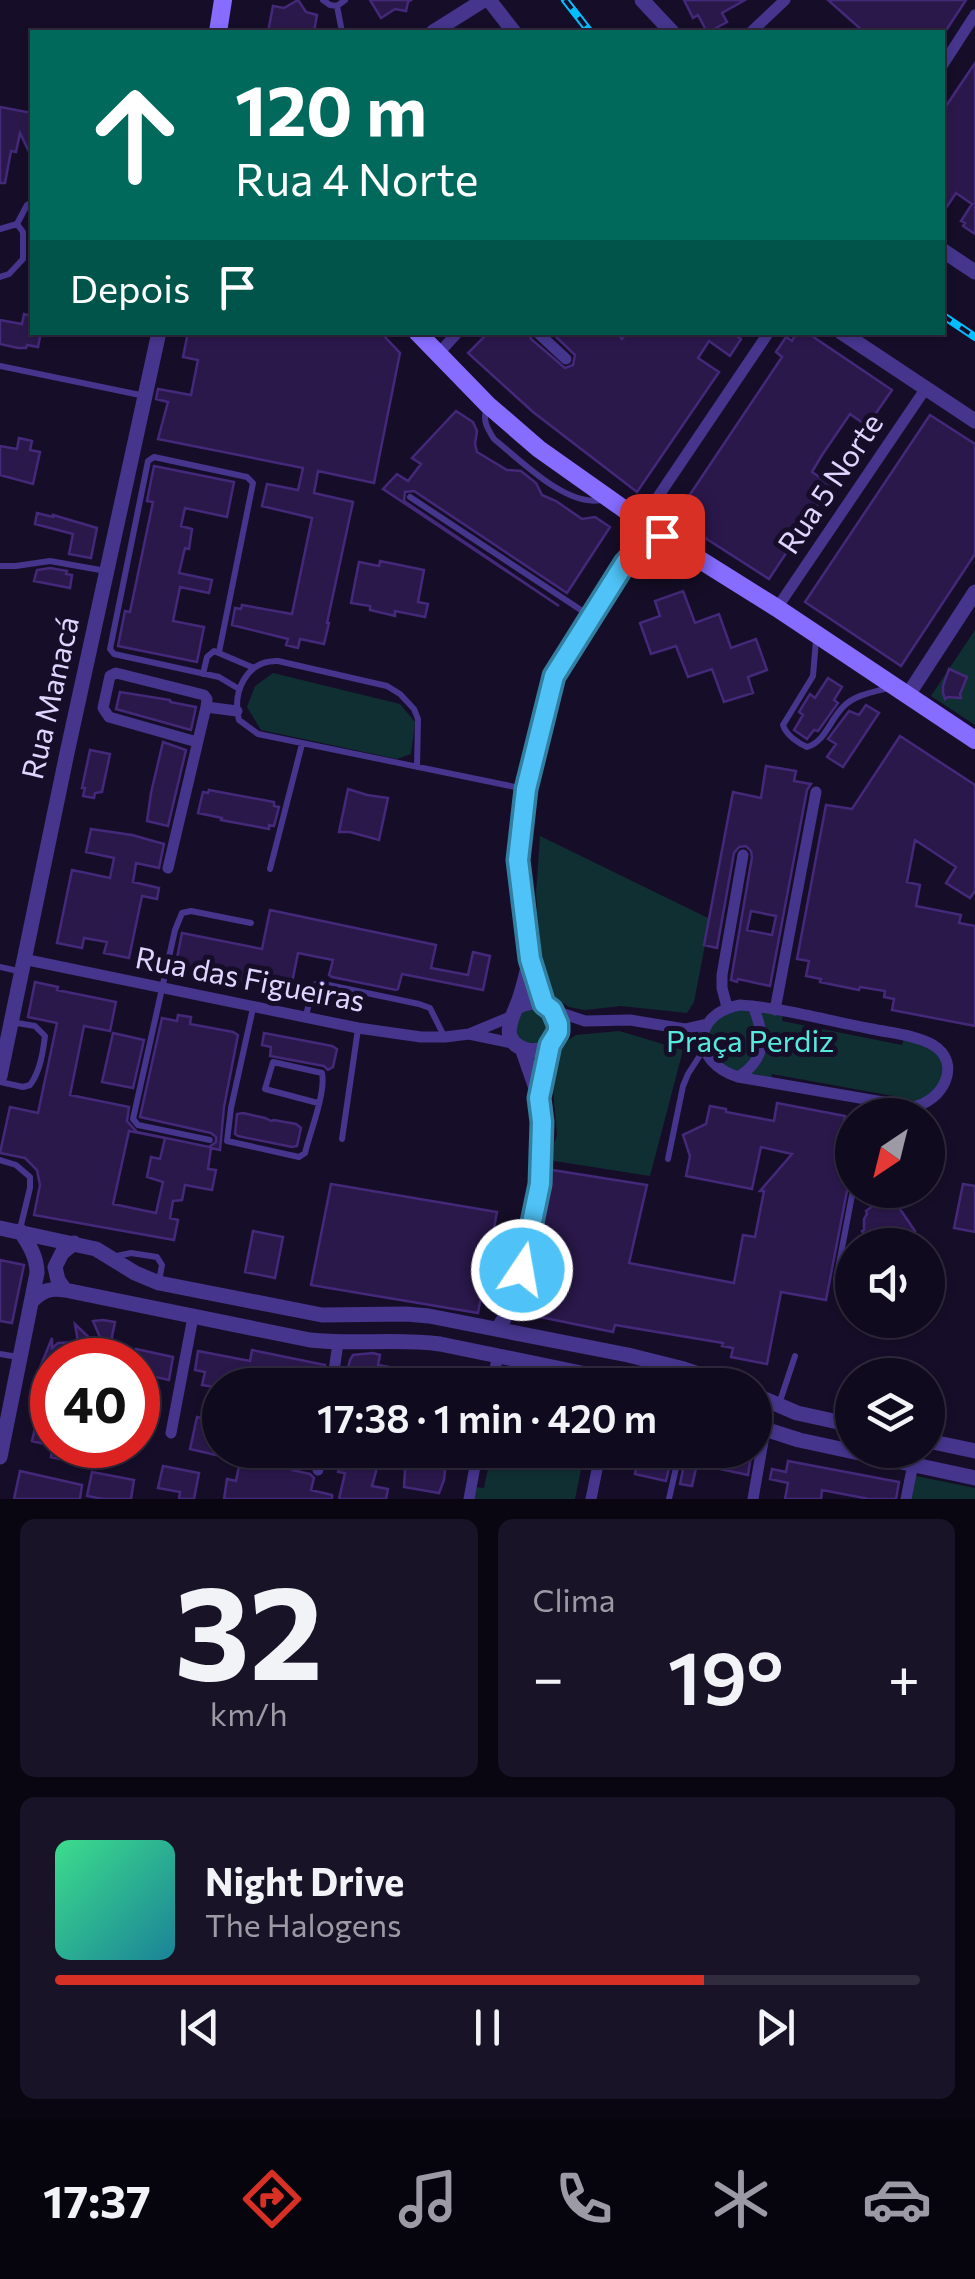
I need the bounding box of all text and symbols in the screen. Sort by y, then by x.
text: 120 m [235,65,427,150]
icon: ahead [70,70,200,200]
text: Rua 4 Norte [235,150,478,205]
icon: arrive [210,260,265,315]
text: Depois [70,264,190,311]
street label: Rua 5 Norte [768,405,889,560]
pin [620,494,705,579]
icon: arrive [635,509,690,564]
street label: Rua Manacá [12,613,85,782]
street label: Rua das Figueiras [133,937,368,1018]
park label: Praça Perdiz [666,1021,834,1058]
north arrow [835,1098,945,1208]
map controls [835,1098,945,1468]
position arrow [470,1218,574,1322]
button: sound [835,1228,945,1338]
speed limit sign: 40 [30,1338,160,1468]
button: layers [835,1358,945,1468]
text: 17:38 · 1 min · 420 m [317,1394,657,1441]
text: 32 [174,1548,323,1707]
text: Clima [533,1579,615,1619]
text: 19° [668,1629,784,1720]
text: − [533,1642,564,1709]
text: + [888,1642,920,1709]
text: km/h [210,1693,288,1733]
text: Night Drive [205,1857,404,1904]
text: The Halogens [205,1904,402,1944]
icon: previous [172,2000,227,2055]
icon: pause [460,2000,515,2055]
icon: next [748,2000,803,2055]
icon: directions [237,2164,307,2234]
icon: music [393,2164,463,2234]
icon: phone [549,2164,619,2234]
icon: climate [706,2164,776,2234]
icon: car [862,2164,932,2234]
text: 17:37 [43,2172,151,2227]

